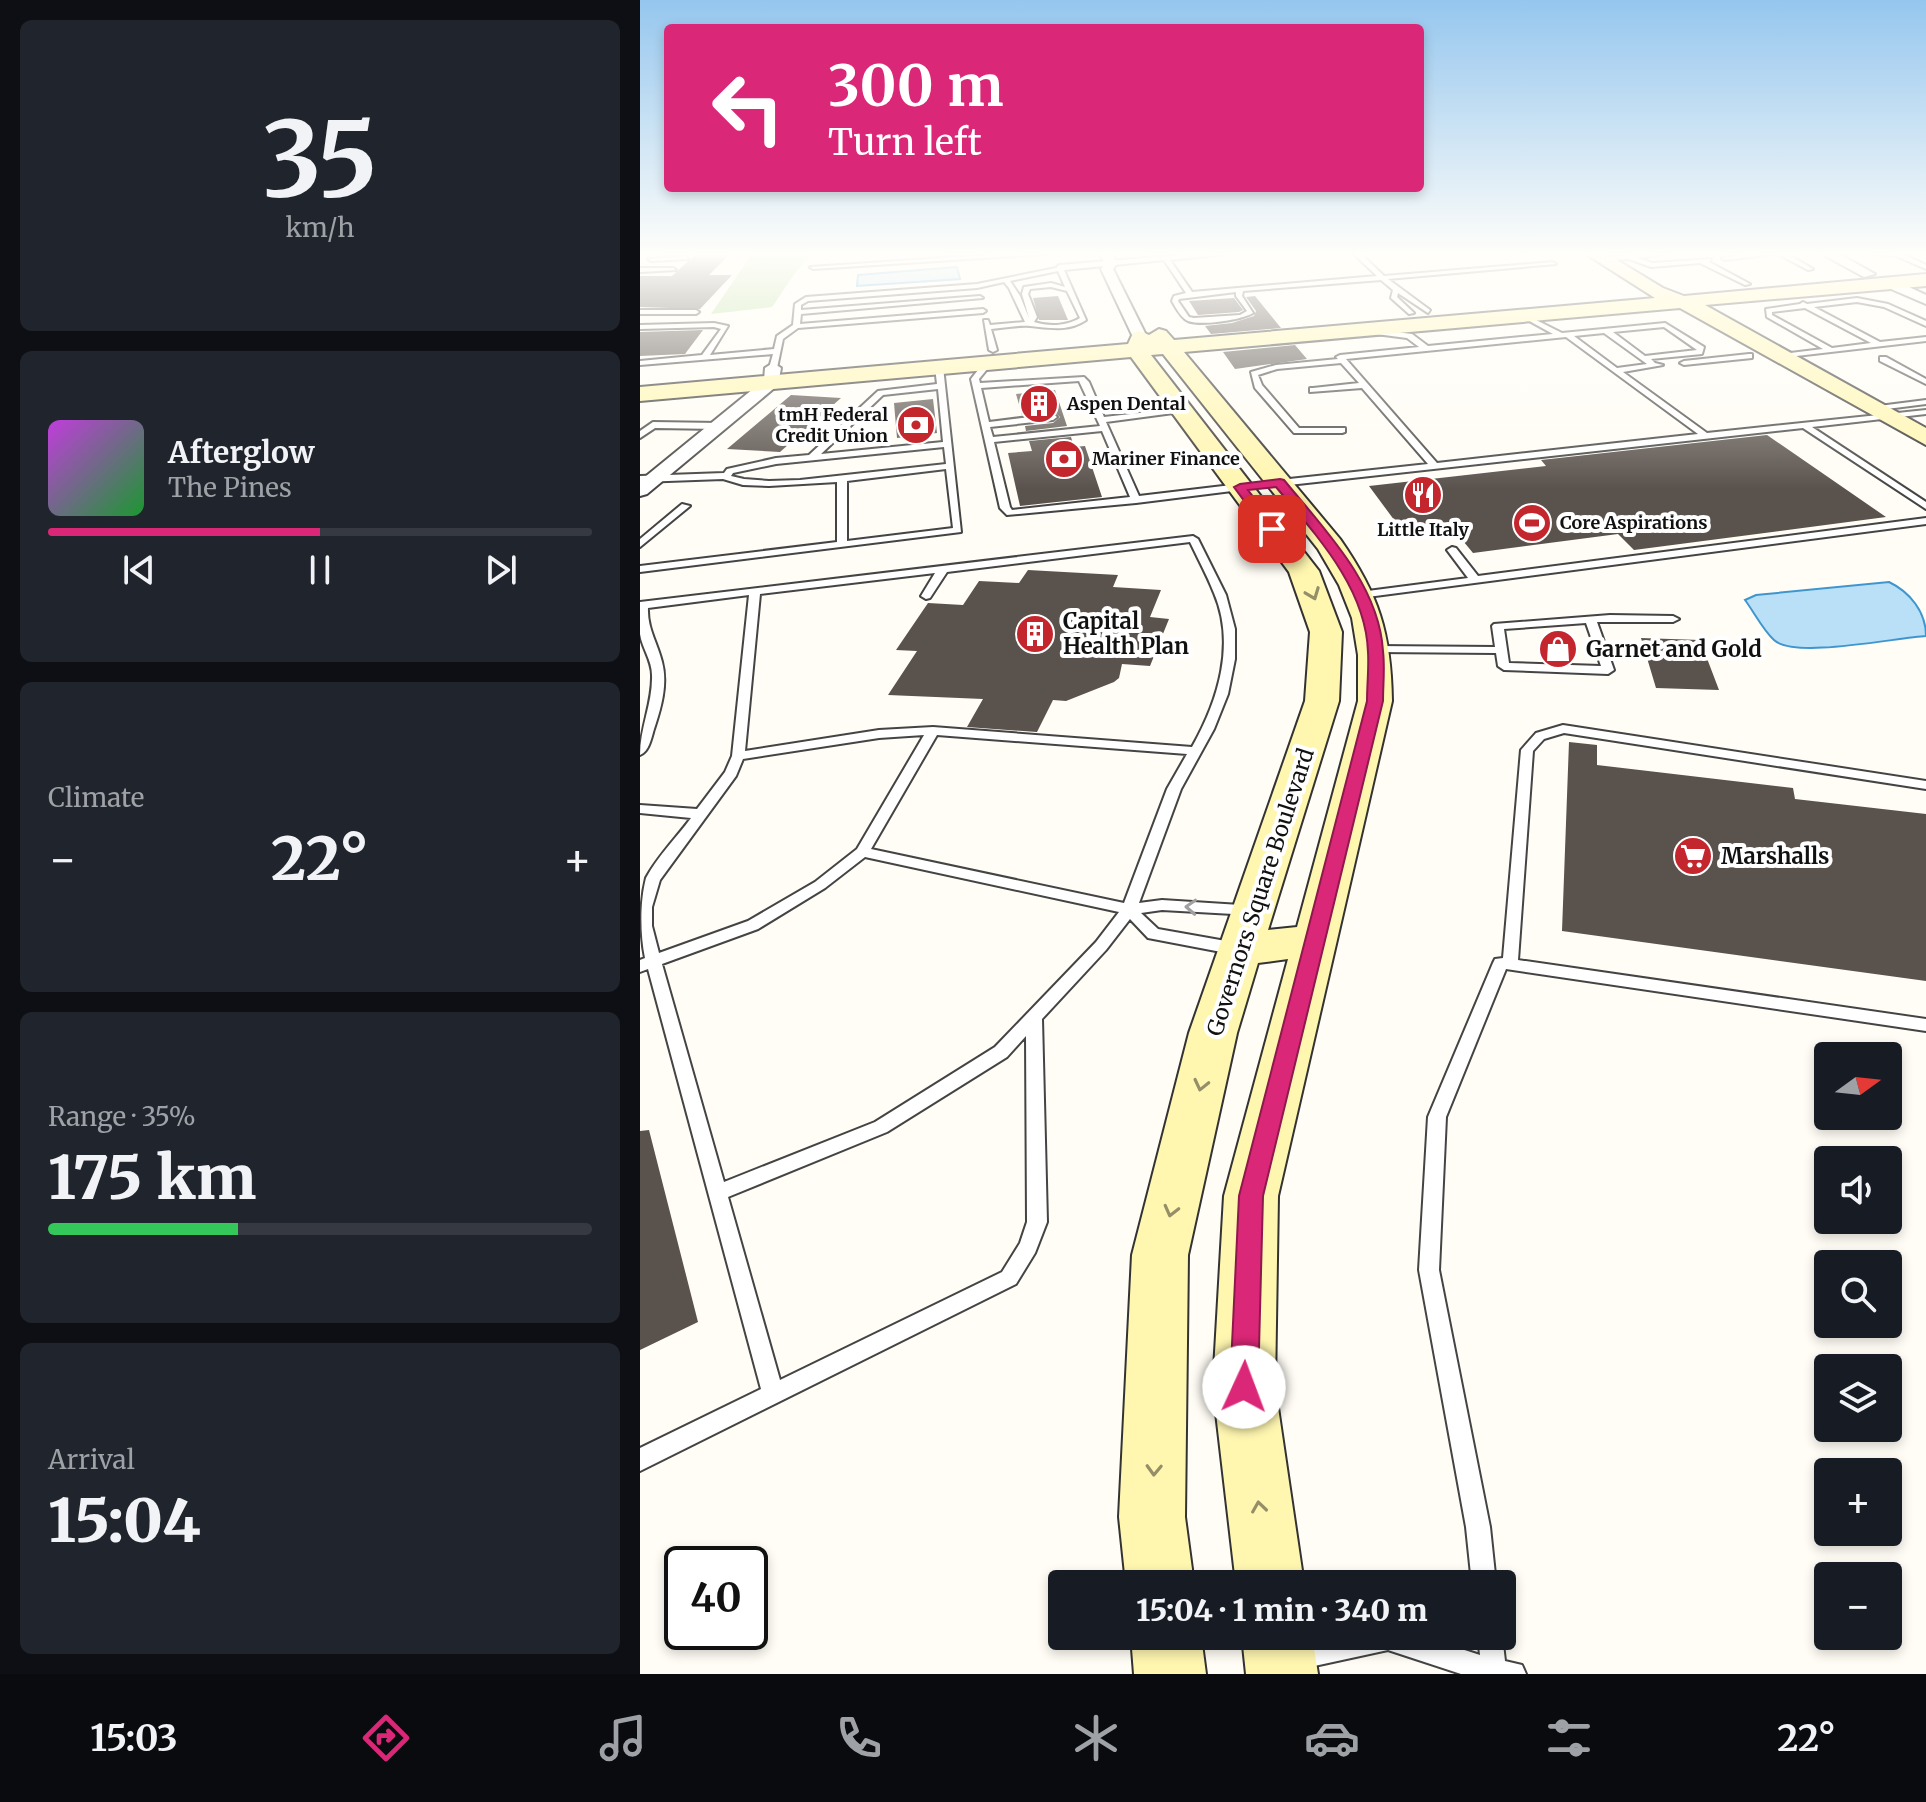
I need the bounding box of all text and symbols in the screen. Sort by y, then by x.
text: 300 m [828,51,1004,121]
icon: left [696,56,800,160]
text: 35 [262,94,378,224]
text: Turn left [828,120,982,165]
text: km/h [286,211,354,244]
building icon: Aspen Dental [1018,383,1060,425]
place label: Aspen Dental [1066,392,1186,415]
place label: tmH Federal Credit Union [776,403,888,447]
bank icon: tmH Federal Credit Union [895,404,937,446]
text: Afterglow [168,433,315,471]
bank icon: Mariner Finance [1043,438,1085,480]
place label: Mariner Finance [1092,447,1240,470]
text: The Pines [168,471,292,504]
restaurant icon: Little Italy [1402,474,1444,516]
pin [1238,495,1306,563]
sports icon: Core Aspirations [1511,502,1553,544]
icon: arrive [1250,507,1294,551]
place label: Core Aspirations [1560,511,1708,534]
place label: Little Italy [1377,518,1469,541]
icon: previous [117,548,161,592]
icon: pause [298,548,342,592]
icon: next [479,548,523,592]
one-way arrow [1303,586,1320,600]
place label: Capital Health Plan [1063,607,1189,660]
building icon: Capital Health Plan [1014,613,1056,655]
shop icon: Garnet and Gold [1537,628,1579,670]
place label: Garnet and Gold [1586,635,1762,663]
street label: Governors Square Boulevard [1200,745,1320,1039]
text: Climate [48,781,144,814]
text: 22° [271,821,369,896]
text: − [48,832,77,887]
text: + [563,832,592,887]
supermarket icon: Marshalls [1672,835,1714,877]
place label: Marshalls [1721,842,1829,870]
one-way arrow [1184,898,1197,915]
north arrow [1814,1042,1902,1130]
map controls [1814,1042,1902,1650]
one-way arrow [1193,1078,1210,1092]
text: Range · 35% [48,1100,196,1133]
text: 175 km [48,1140,256,1215]
button: sound [1814,1146,1902,1234]
one-way arrow [1163,1204,1180,1217]
button: search [1814,1250,1902,1338]
position arrow [1202,1345,1286,1429]
button: layers [1814,1354,1902,1442]
text: Arrival [48,1443,135,1476]
button: + [1814,1458,1902,1546]
one-way arrow [1145,1464,1162,1477]
text: 15:04 [48,1483,201,1558]
one-way arrow [1251,1500,1268,1514]
speed limit sign: 40 [664,1546,768,1650]
button: − [1814,1562,1902,1650]
text: 15:04 · 1 min · 340 m [1136,1591,1428,1629]
icon: directions [358,1710,414,1766]
icon: music [595,1710,651,1766]
icon: phone [831,1710,887,1766]
icon: climate [1068,1710,1124,1766]
icon: car [1304,1710,1360,1766]
icon: filters [1541,1710,1597,1766]
text: 15:03 [90,1716,178,1761]
text: 22° [1777,1716,1836,1761]

